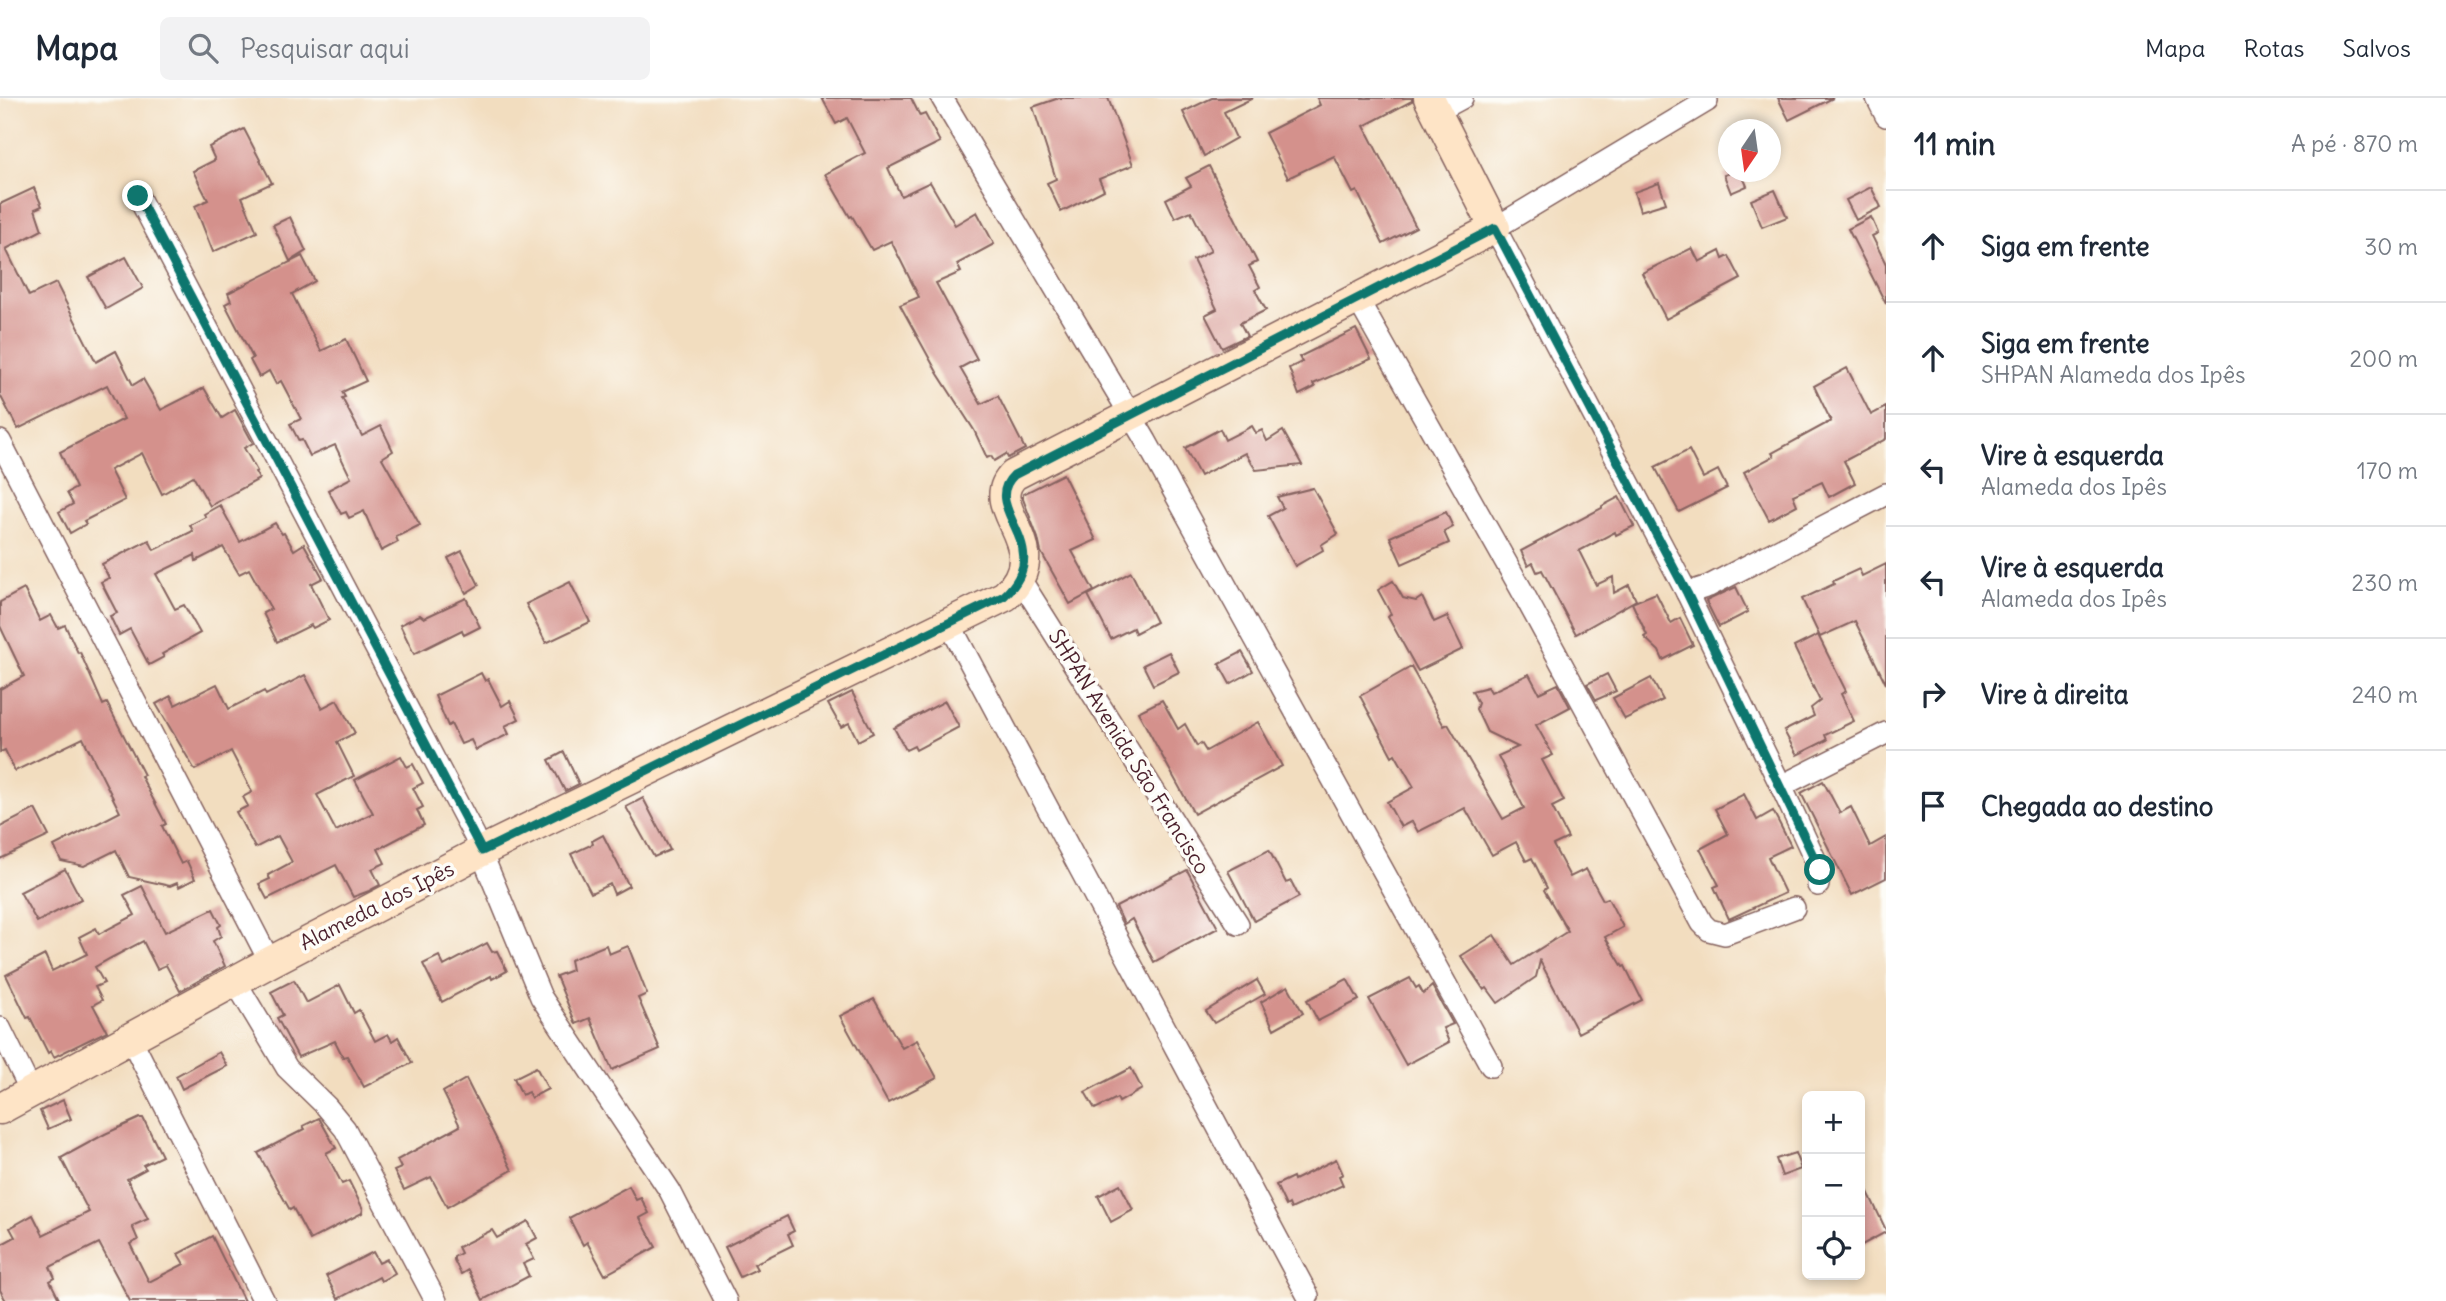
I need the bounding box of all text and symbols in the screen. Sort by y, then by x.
search box [160,17,650,80]
text: Mapa [35,27,118,69]
icon: search [184,29,222,67]
text: Pesquisar aqui [240,32,410,65]
text: Mapa [2145,33,2205,63]
text: Rotas [2243,33,2305,63]
text: Salvos [2343,33,2411,63]
north arrow [1718,119,1781,182]
text: 11 min [1914,125,1995,163]
text: A pé · 870 m [2291,129,2418,158]
route end [122,180,153,211]
icon: ahead [1914,227,1952,265]
text: Siga em frente [1981,230,2149,263]
text: 30 m [2364,232,2418,261]
text: Siga em frente [1981,327,2149,360]
icon: ahead [1914,339,1952,377]
text: 200 m [2349,344,2418,373]
text: SHPAN Alameda dos Ipês [1981,360,2246,389]
text: Vire à esquerda [1981,439,2164,472]
icon: left [1914,451,1952,489]
text: 170 m [2357,456,2418,485]
text: Alameda dos Ipês [1981,472,2167,501]
text: Vire à esquerda [1981,551,2164,584]
icon: left [1914,563,1952,601]
text: 230 m [2352,568,2418,597]
text: Alameda dos Ipês [1981,584,2167,613]
street label: SHPAN Avenida São Francisco [1043,624,1216,879]
icon: right [1914,675,1952,713]
text: Vire à direita [1981,678,2129,711]
text: 240 m [2352,680,2418,709]
icon: arrive [1914,787,1952,825]
text: Chegada ao destino [1981,790,2213,823]
route start [1804,854,1835,885]
street label: Alameda dos Ipês [295,855,459,956]
map controls [1802,1091,1865,1280]
button: + [1802,1091,1865,1154]
button: − [1802,1154,1865,1217]
button: locate [1802,1217,1865,1280]

